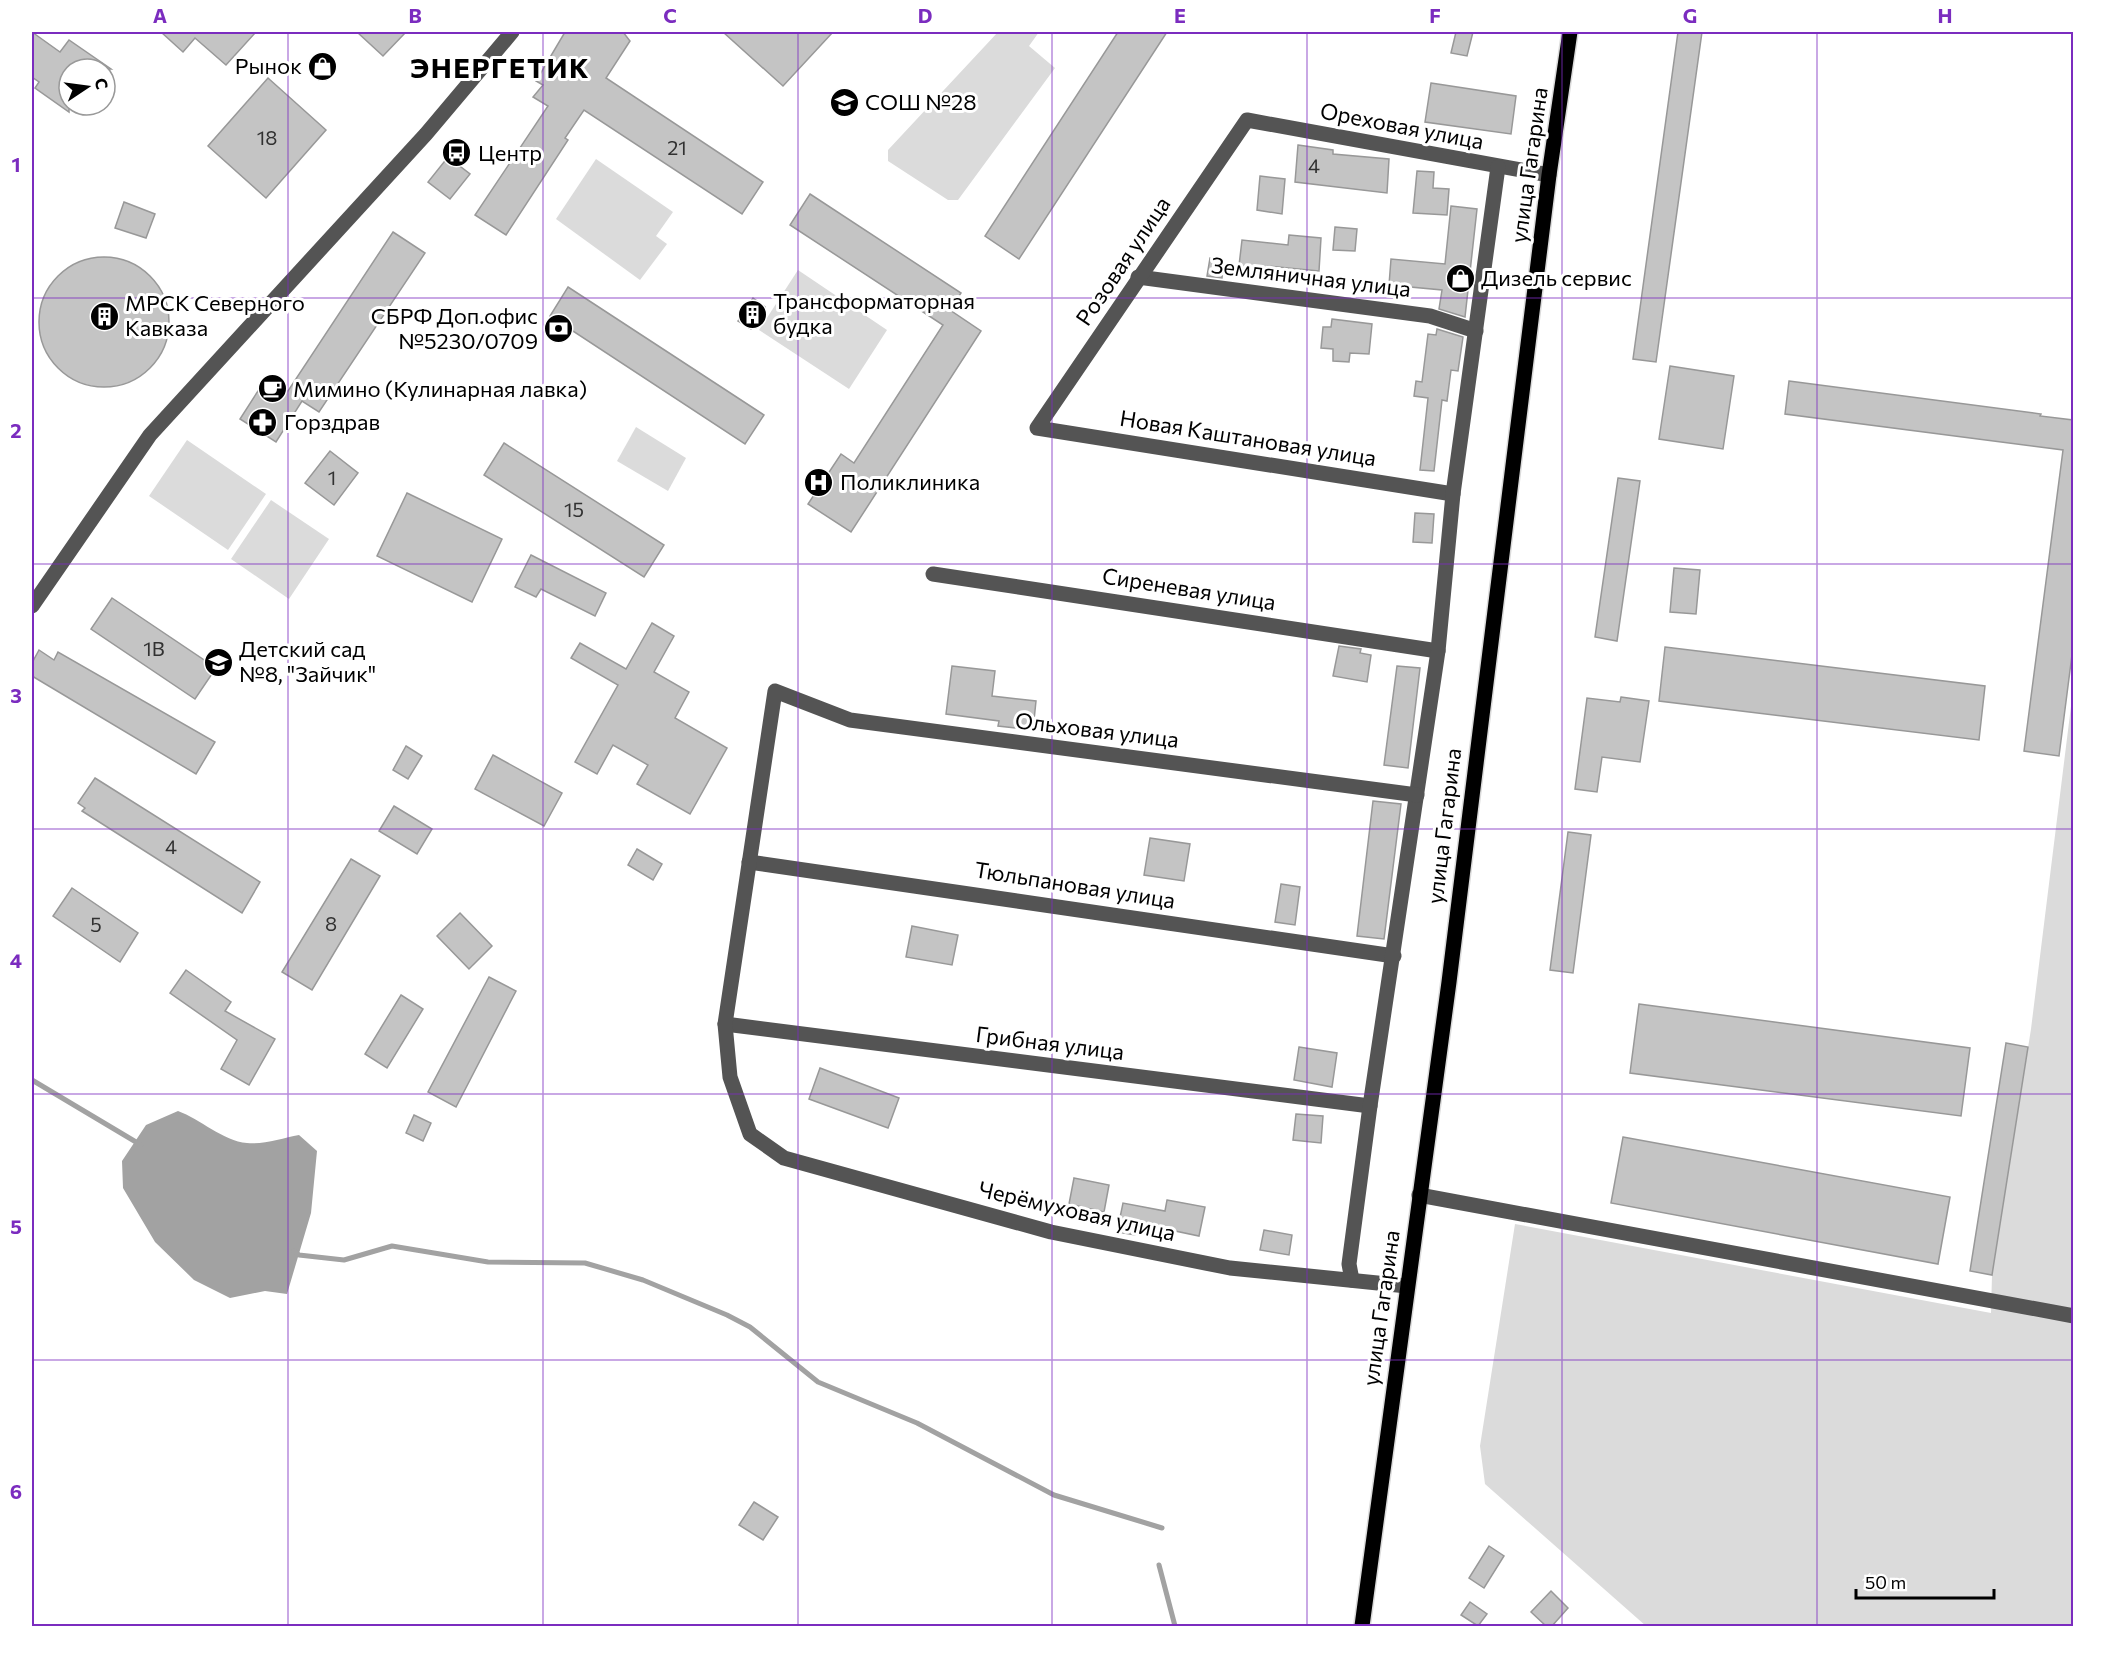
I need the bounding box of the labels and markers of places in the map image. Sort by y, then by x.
shop icon: Рынок [307,50,339,82]
place label: Рынок [235,52,302,79]
school or university icon: СОШ №28 [828,86,860,118]
place label: СОШ №28 [865,88,977,115]
bus stop icon: Центр [441,137,473,169]
place label: Центр [478,139,542,166]
shop icon: Дизель сервис [1444,262,1476,294]
place label: Дизель сервис [1481,264,1632,291]
place label: Трансформаторная будка [773,287,975,339]
place label: МРСК Северного Кавказа [125,289,305,341]
building icon: Трансформаторная будка [736,298,768,330]
building icon: МРСК Северного Кавказа [88,300,120,332]
place label: СБРФ Доп.офис №5230/0709 [371,302,538,354]
bank icon: СБРФ Доп.офис №5230/0709 [543,313,575,345]
cafe icon: Мимино (Кулинарная лавка) [256,373,288,405]
place label: Мимино (Кулинарная лавка) [293,375,587,402]
pharmacy icon: Горздрав [247,406,279,438]
place label: Горздрав [284,408,380,435]
hospital icon: Поликлиника [803,466,835,498]
place label: Поликлиника [840,468,980,495]
place label: Детский сад №8, "Зайчик" [239,635,376,687]
school or university icon: Детский сад №8, "Зайчик" [202,646,234,678]

